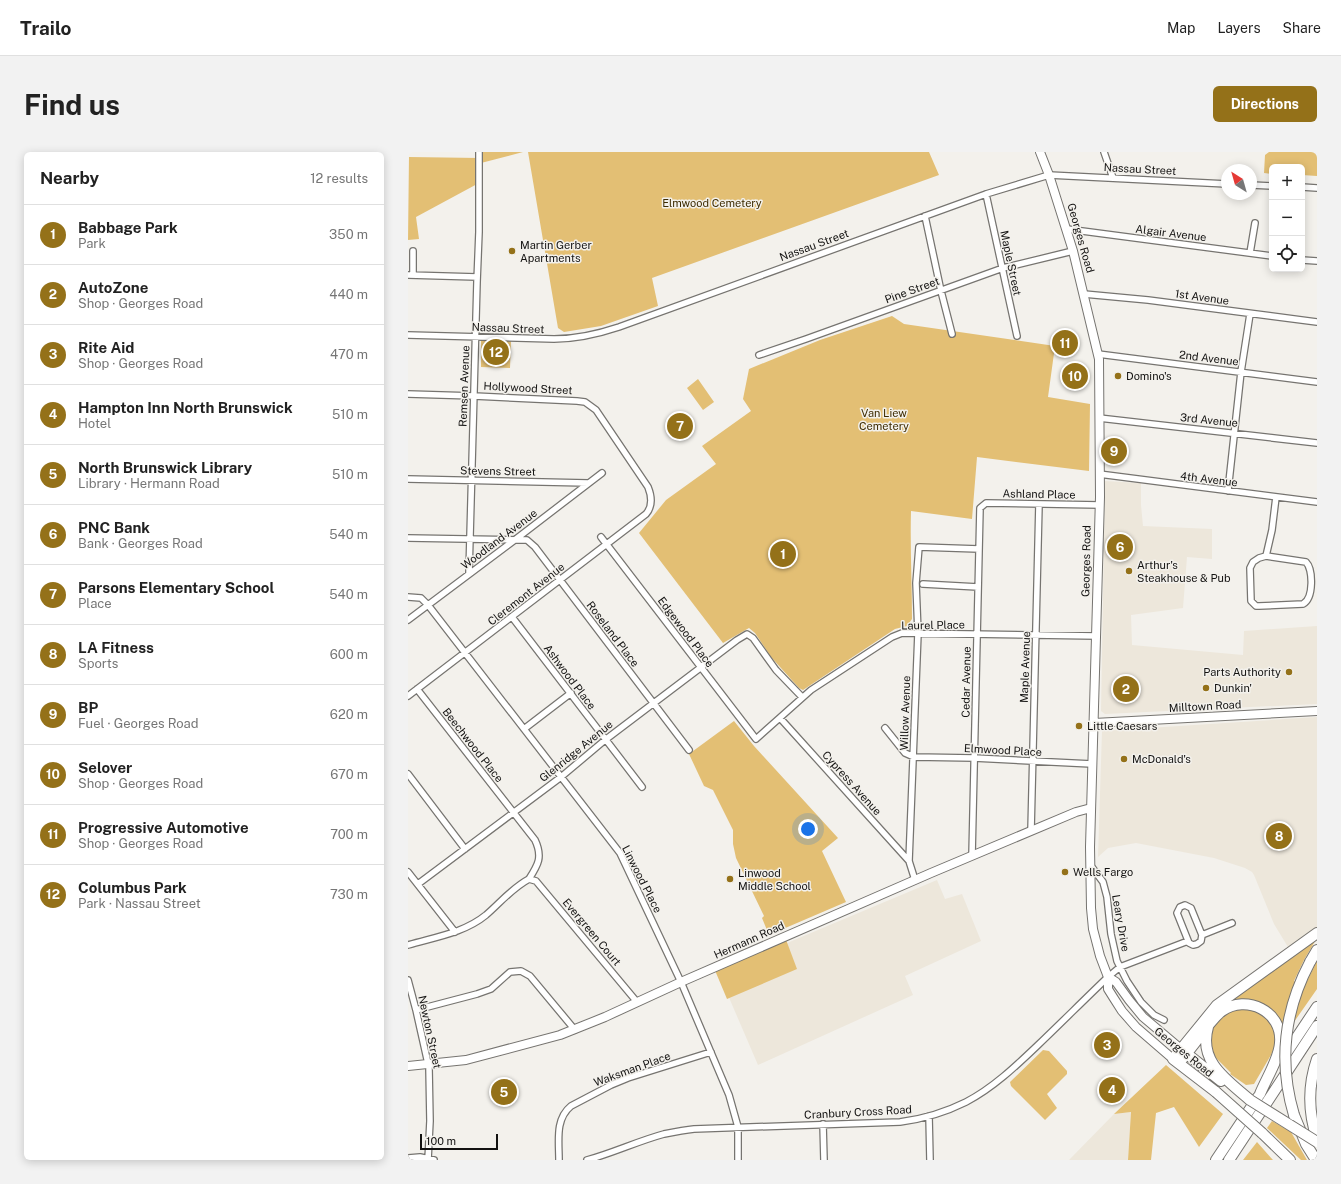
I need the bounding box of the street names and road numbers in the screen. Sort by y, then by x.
street label: Nassau Street [1103,161,1177,177]
street label: Georges Road [1065,202,1097,274]
street label: Algair Avenue [1135,223,1207,243]
street label: Nassau Street [778,227,850,263]
street label: Maple Street [998,229,1024,297]
street label: Pine Street [883,275,941,305]
street label: 1st Avenue [1174,287,1230,307]
street label: Nassau Street [471,321,545,335]
street label: Remsen Avenue [457,345,471,427]
street label: 2nd Avenue [1179,348,1239,368]
street label: Hollywood Street [483,380,573,396]
street label: 3rd Avenue [1179,411,1239,429]
street label: Stevens Street [460,464,536,478]
street label: 4th Avenue [1179,470,1239,488]
street label: Ashland Place [1002,487,1076,501]
street label: Woodland Avenue [459,507,539,571]
street label: Georges Road [1079,525,1093,597]
street label: Cleremont Avenue [485,560,567,628]
street label: Edgewood Place [656,595,716,669]
street label: Roseland Place [585,599,641,669]
street label: Laurel Place [901,618,965,632]
street label: Maple Avenue [1018,631,1032,703]
street label: Ashwood Place [542,642,598,712]
street label: Cedar Avenue [959,646,973,718]
street label: Willow Avenue [898,675,912,751]
street label: Milltown Road [1168,698,1242,714]
street label: Beechwood Place [440,706,506,784]
street label: Glenridge Avenue [537,718,615,784]
street label: Elmwood Place [964,742,1042,758]
street label: Cypress Avenue [820,749,884,817]
street label: Linwood Place [620,843,664,915]
street label: Leary Drive [1110,894,1132,952]
street label: Evergreen Court [561,896,623,968]
street label: Hermann Road [712,919,786,961]
street label: Newton Street [416,994,444,1070]
street label: Georges Road [1152,1025,1216,1079]
street label: Waksman Place [592,1050,672,1088]
street label: Cranbury Cross Road [804,1103,912,1121]

